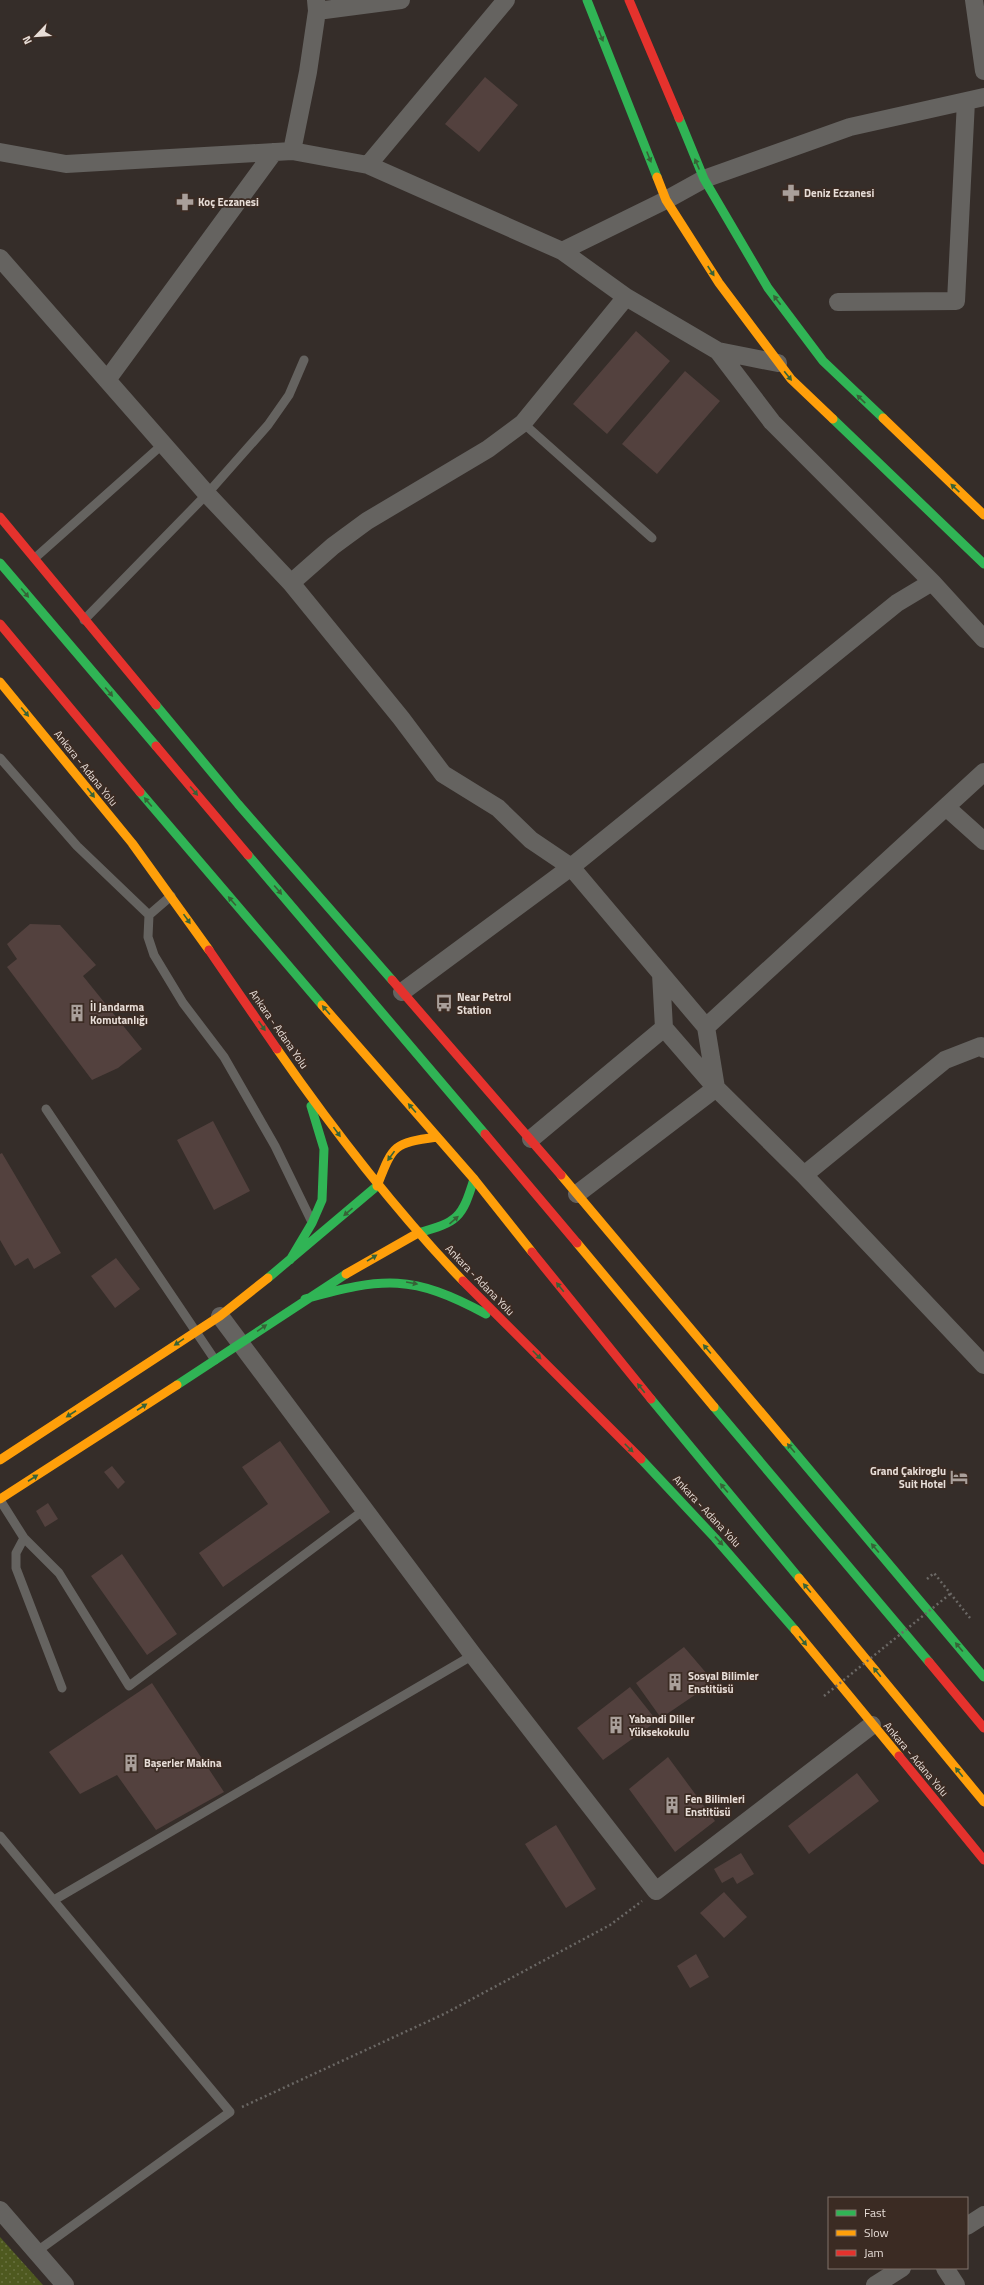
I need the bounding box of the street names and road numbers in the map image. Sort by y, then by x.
street label: Ankara - Adana Yolu [50,727,122,809]
street label: Ankara - Adana Yolu [246,986,312,1072]
street label: Ankara - Adana Yolu [442,1241,518,1319]
street label: Ankara - Adana Yolu [669,1471,745,1551]
street label: Ankara - Adana Yolu [880,1718,952,1800]

